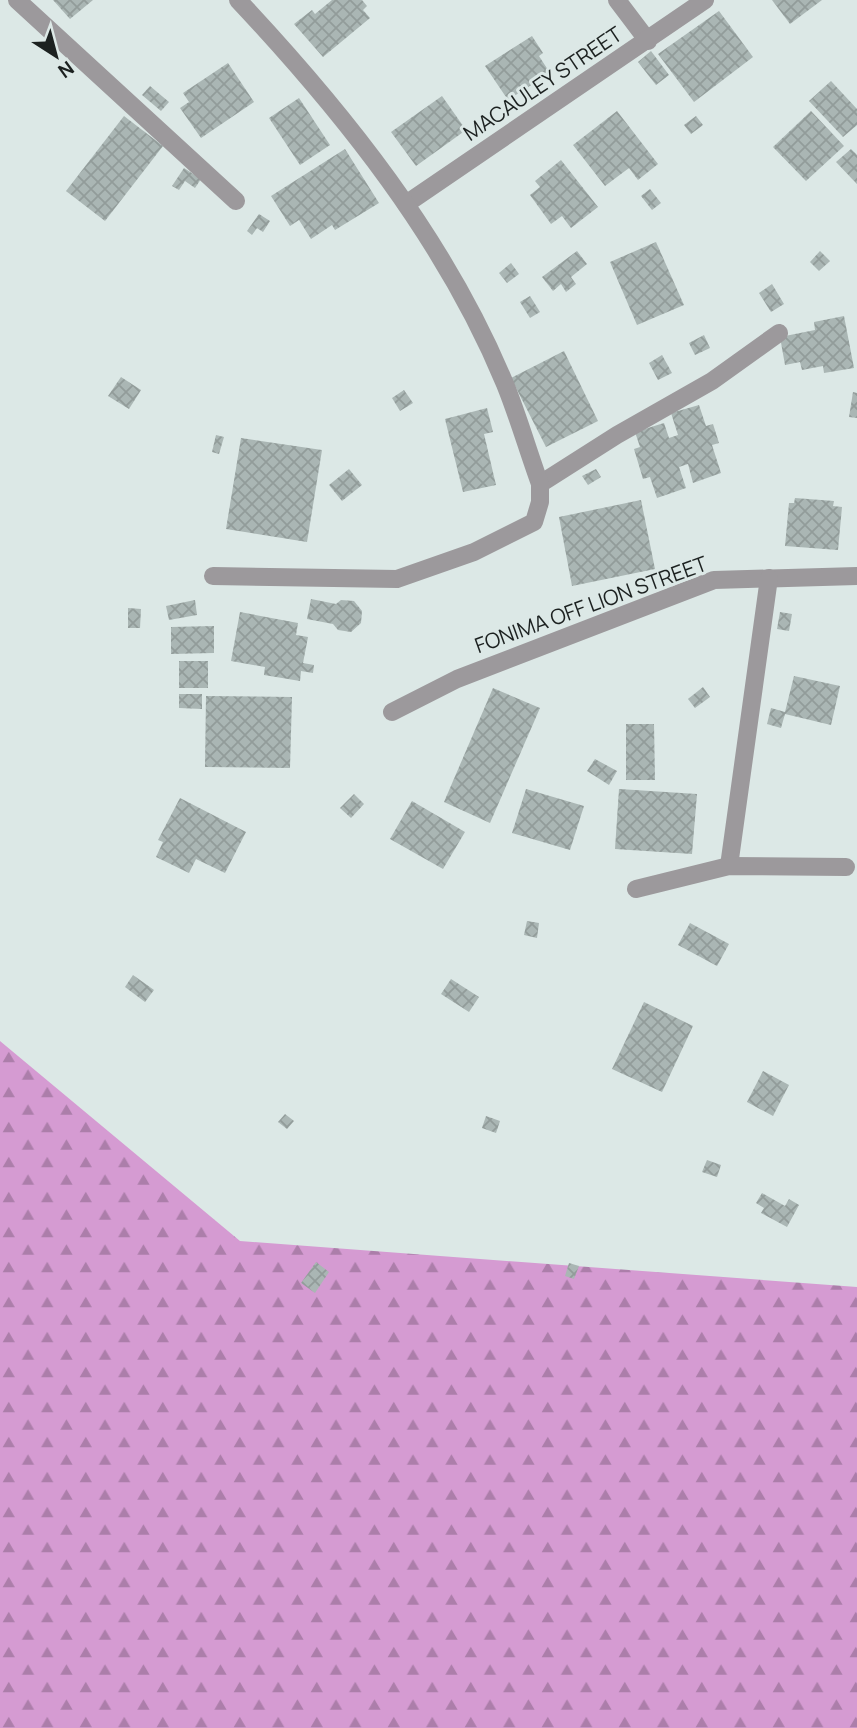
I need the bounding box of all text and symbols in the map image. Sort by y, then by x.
street label: MACAULEY STREET [458,19,628,147]
north arrow [21,21,91,91]
text: N [53,55,79,84]
street label: FONIMA OFF LION STREET [471,549,711,659]

